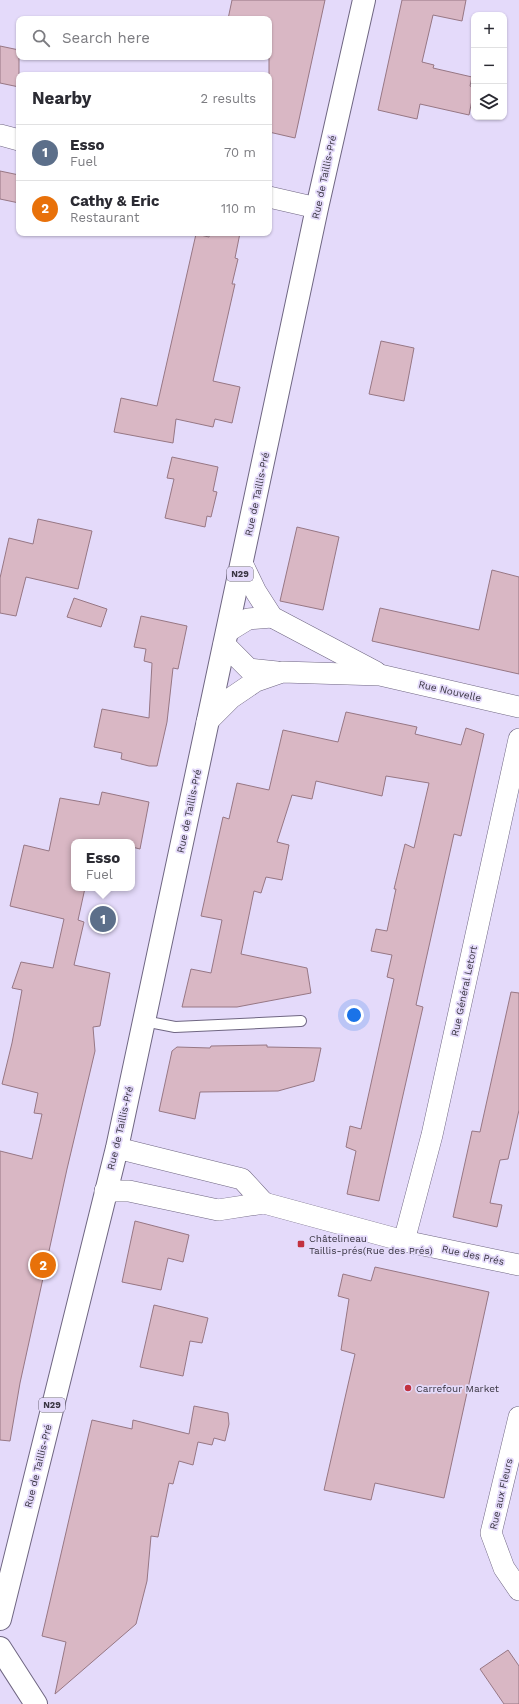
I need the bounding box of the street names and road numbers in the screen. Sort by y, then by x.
street label: Rue de Taillis-Pré [310,134,338,220]
street label: Rue de Taillis-Pré [243,451,271,537]
road number: N29 [227,567,253,581]
street label: Rue Nouvelle [417,678,483,704]
street label: Rue de Taillis-Pré [175,768,203,854]
street label: Rue Général Letort [449,944,479,1037]
street label: Rue de Taillis-Pré [105,1085,135,1171]
street label: Rue des Prés [441,1243,505,1267]
road number: N29 [39,1398,65,1412]
street label: Rue de Taillis-Pré [22,1423,54,1509]
street label: Rue aux Fleurs [487,1457,515,1531]

